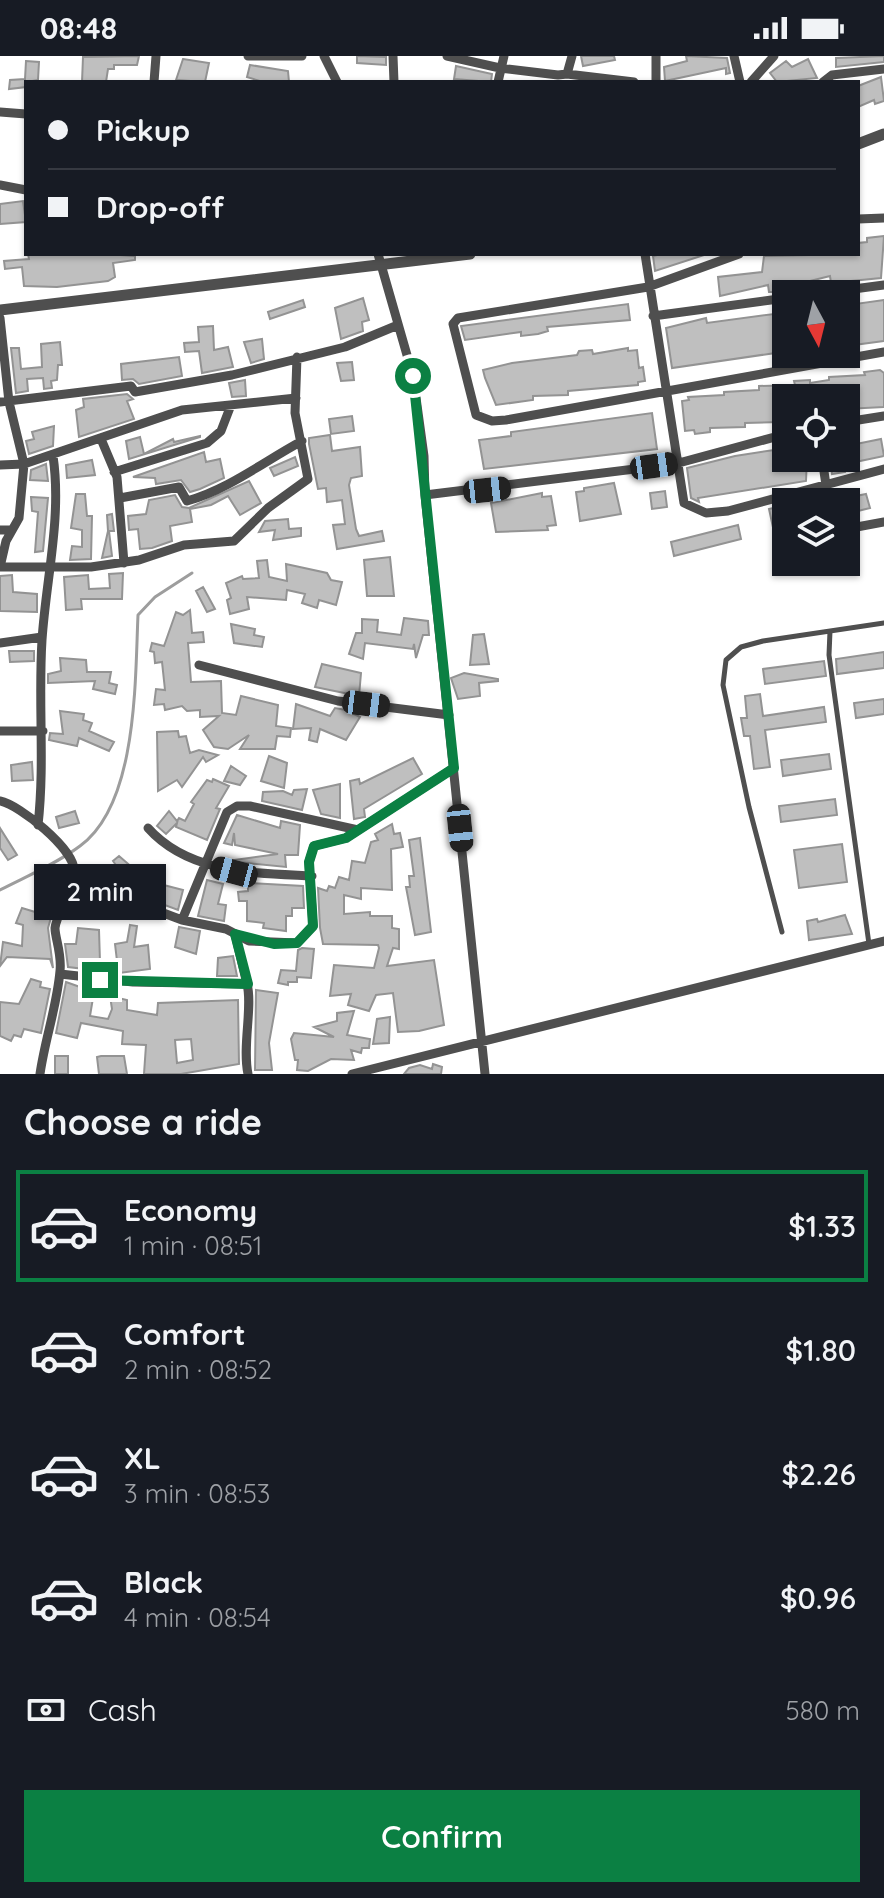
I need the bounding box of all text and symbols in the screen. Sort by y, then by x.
text: 08:48 [40,9,117,47]
text: Pickup [96,111,190,149]
text: Drop-off [96,188,224,226]
north arrow [772,280,860,368]
map controls [772,280,860,576]
route start [395,358,431,394]
button: locate [772,384,860,472]
car [629,451,679,481]
car [462,476,512,504]
button: layers [772,488,860,576]
car [341,689,391,719]
car [446,803,474,853]
car [208,854,260,890]
callout: 2 min [34,864,166,920]
text: 2 min [66,875,134,908]
route end [82,962,118,998]
text: Choose a ride [24,1099,262,1144]
icon: car [28,1190,100,1262]
text: Economy [124,1191,257,1229]
text: $1.33 [788,1207,856,1245]
text: 1 min · 08:51 [124,1229,262,1262]
icon: car [28,1314,100,1386]
text: Comfort [124,1315,245,1353]
text: $1.80 [786,1331,856,1369]
text: 2 min · 08:52 [124,1353,272,1386]
icon: car [28,1438,100,1510]
text: XL [124,1439,161,1477]
text: $2.26 [781,1455,856,1493]
text: 3 min · 08:53 [124,1477,270,1510]
icon: car [28,1562,100,1634]
text: Black [124,1563,203,1601]
text: $0.96 [780,1579,856,1617]
text: 4 min · 08:54 [124,1601,271,1634]
icon: cash [24,1688,68,1732]
text: Cash [88,1691,157,1729]
text: 580 m [786,1694,860,1727]
button: Confirm [24,1790,860,1882]

